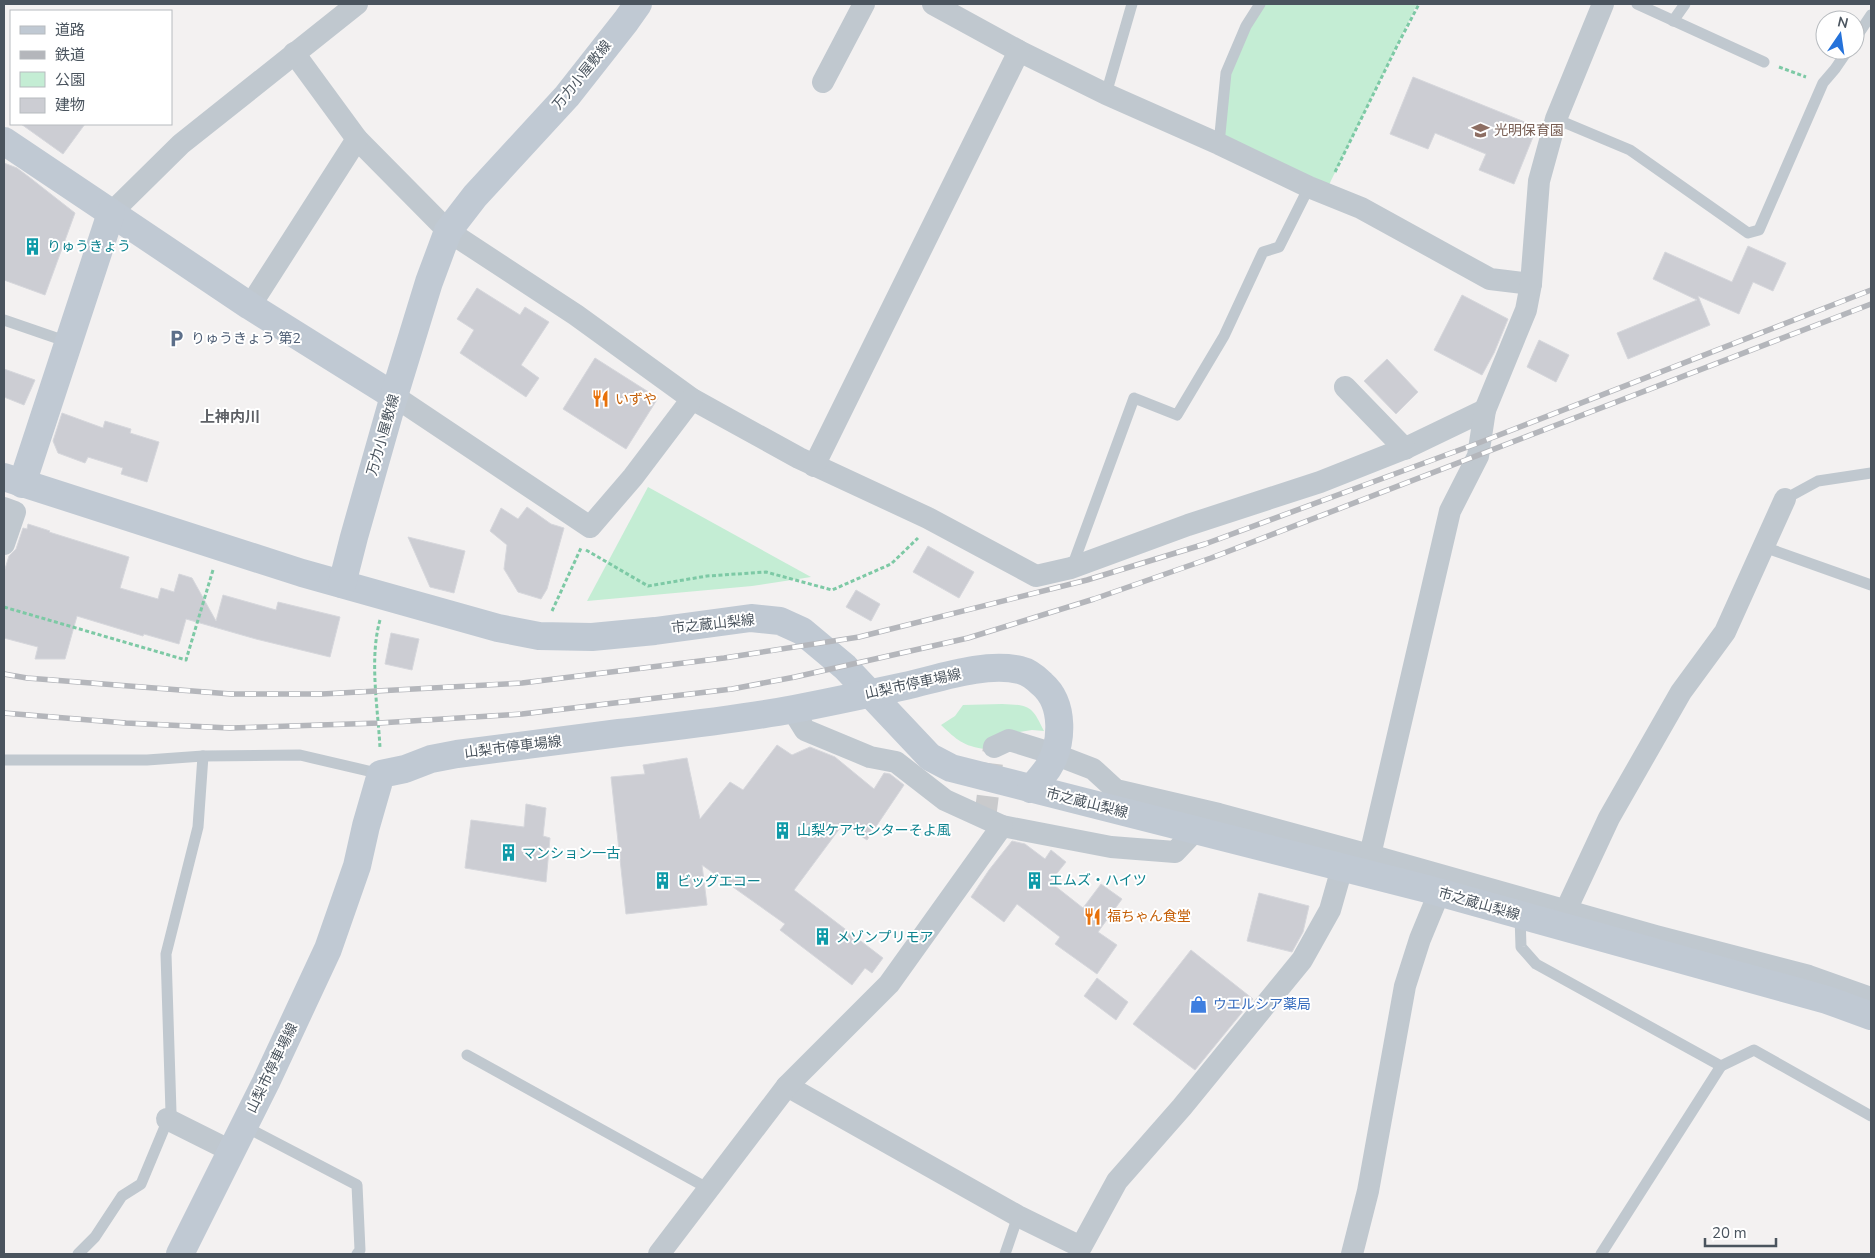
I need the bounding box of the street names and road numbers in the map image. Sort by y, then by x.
street label: 万力小屋敷線 [548,36,616,114]
street label: 万力小屋敷線 [362,392,404,478]
street label: 市之蔵山梨線 [670,610,756,638]
street label: 山梨市停車場線 [863,665,963,703]
street label: 山梨市停車場線 [463,732,563,762]
street label: 市之蔵山梨線 [1044,784,1130,822]
street label: 市之蔵山梨線 [1436,883,1522,925]
street label: 山梨市停車場線 [242,1020,302,1116]

